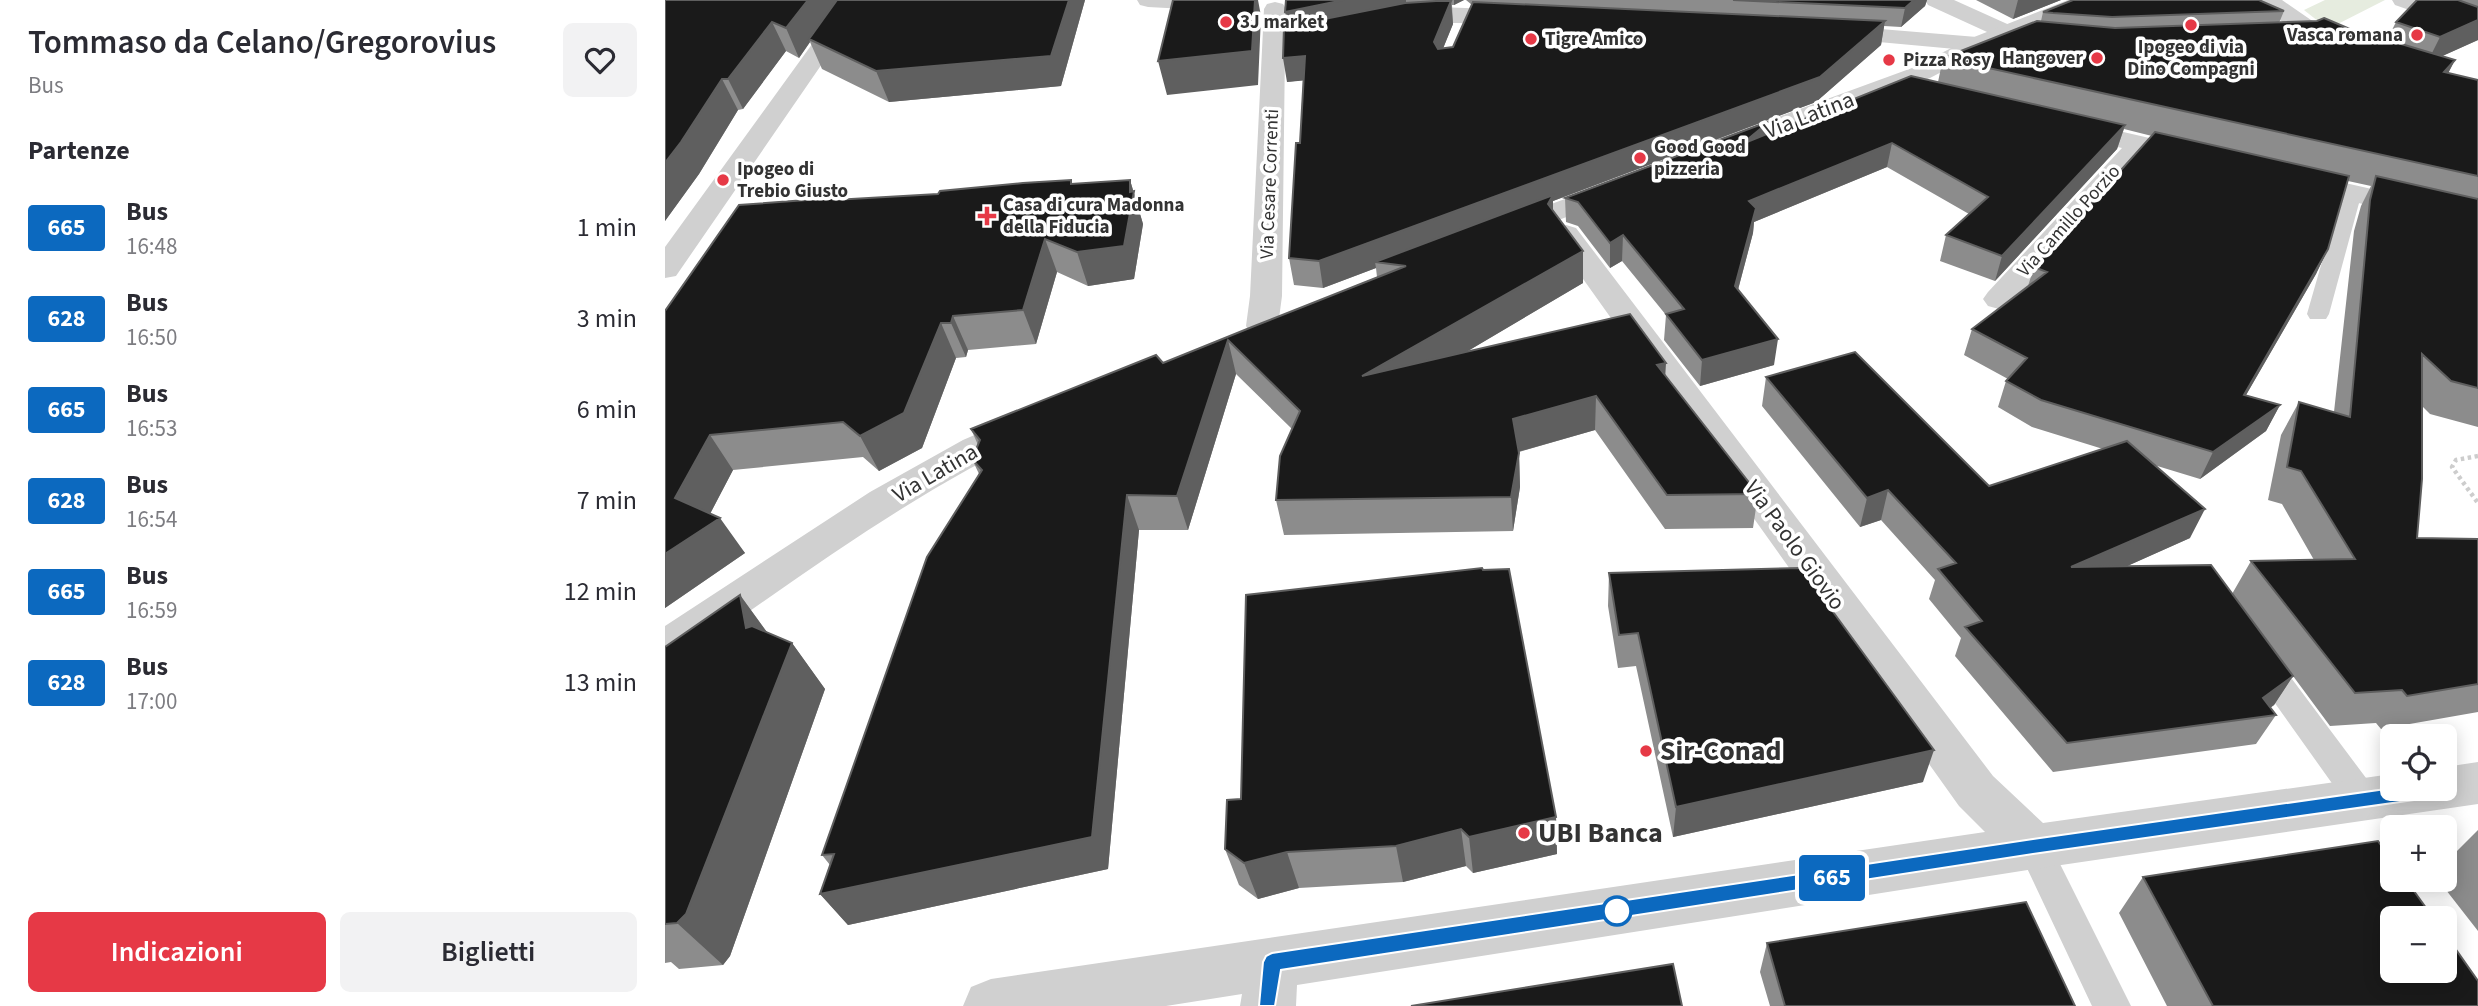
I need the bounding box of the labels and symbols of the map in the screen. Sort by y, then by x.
place label: 3J market [1240,9,1324,36]
marker: 3J market [1218,14,1234,30]
marker: Ipogeo di via Dino Compagni [2183,17,2199,33]
place label: Vasca romana [2286,22,2403,49]
place label: Tigre Amico [1545,26,1643,53]
marker: Vasca romana [2409,27,2425,43]
marker: Tigre Amico [1523,31,1539,47]
place label: Ipogeo di via Dino Compagni [2127,34,2255,83]
place label: Hangover [2002,45,2083,72]
place label: Pizza Rosy [1903,47,1991,74]
marker: Hangover [2089,50,2105,66]
marker: Pizza Rosy [1881,52,1897,68]
street label: Via Latina [1759,83,1859,147]
street label: Via Cesare Correnti [1254,108,1286,260]
place label: Good Good pizzeria [1654,134,1746,183]
marker: Good Good pizzeria [1632,150,1648,166]
place label: Ipogeo di Trebio Giusto [737,156,848,205]
street label: Via Camillo Porzio [2011,159,2127,283]
marker: Ipogeo di Trebio Giusto [715,172,731,188]
place label: Casa di cura Madonna della Fiducia [1003,192,1184,241]
marker: Casa di cura Madonna della Fiducia [977,206,997,226]
street label: Via Latina [886,435,984,511]
street label: Via Paolo Giovio [1736,473,1854,617]
place label: Sir-Conad [1660,731,1782,771]
marker: Sir-Conad [1638,743,1654,759]
place label: UBI Banca [1538,813,1663,853]
marker: UBI Banca [1516,825,1532,841]
line badge: 665 [1792,855,1872,901]
unlabelled marker [1602,896,1632,926]

